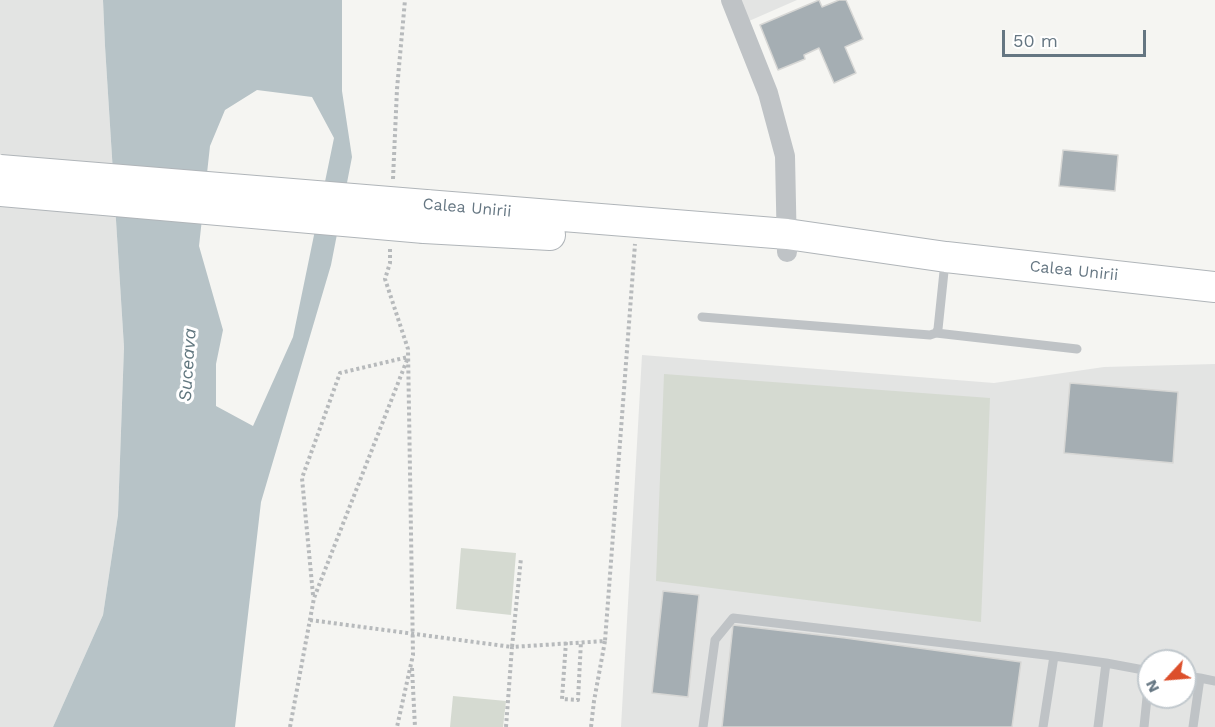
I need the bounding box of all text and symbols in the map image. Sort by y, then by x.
scale bar [1005,18,1149,56]
text: 50 m [1013,30,1058,51]
street label: Calea Unirii [422,195,512,221]
street label: Calea Unirii [1029,257,1119,285]
water label: Suceava [175,328,201,402]
north arrow [1137,649,1197,709]
text: N [1141,677,1163,696]

